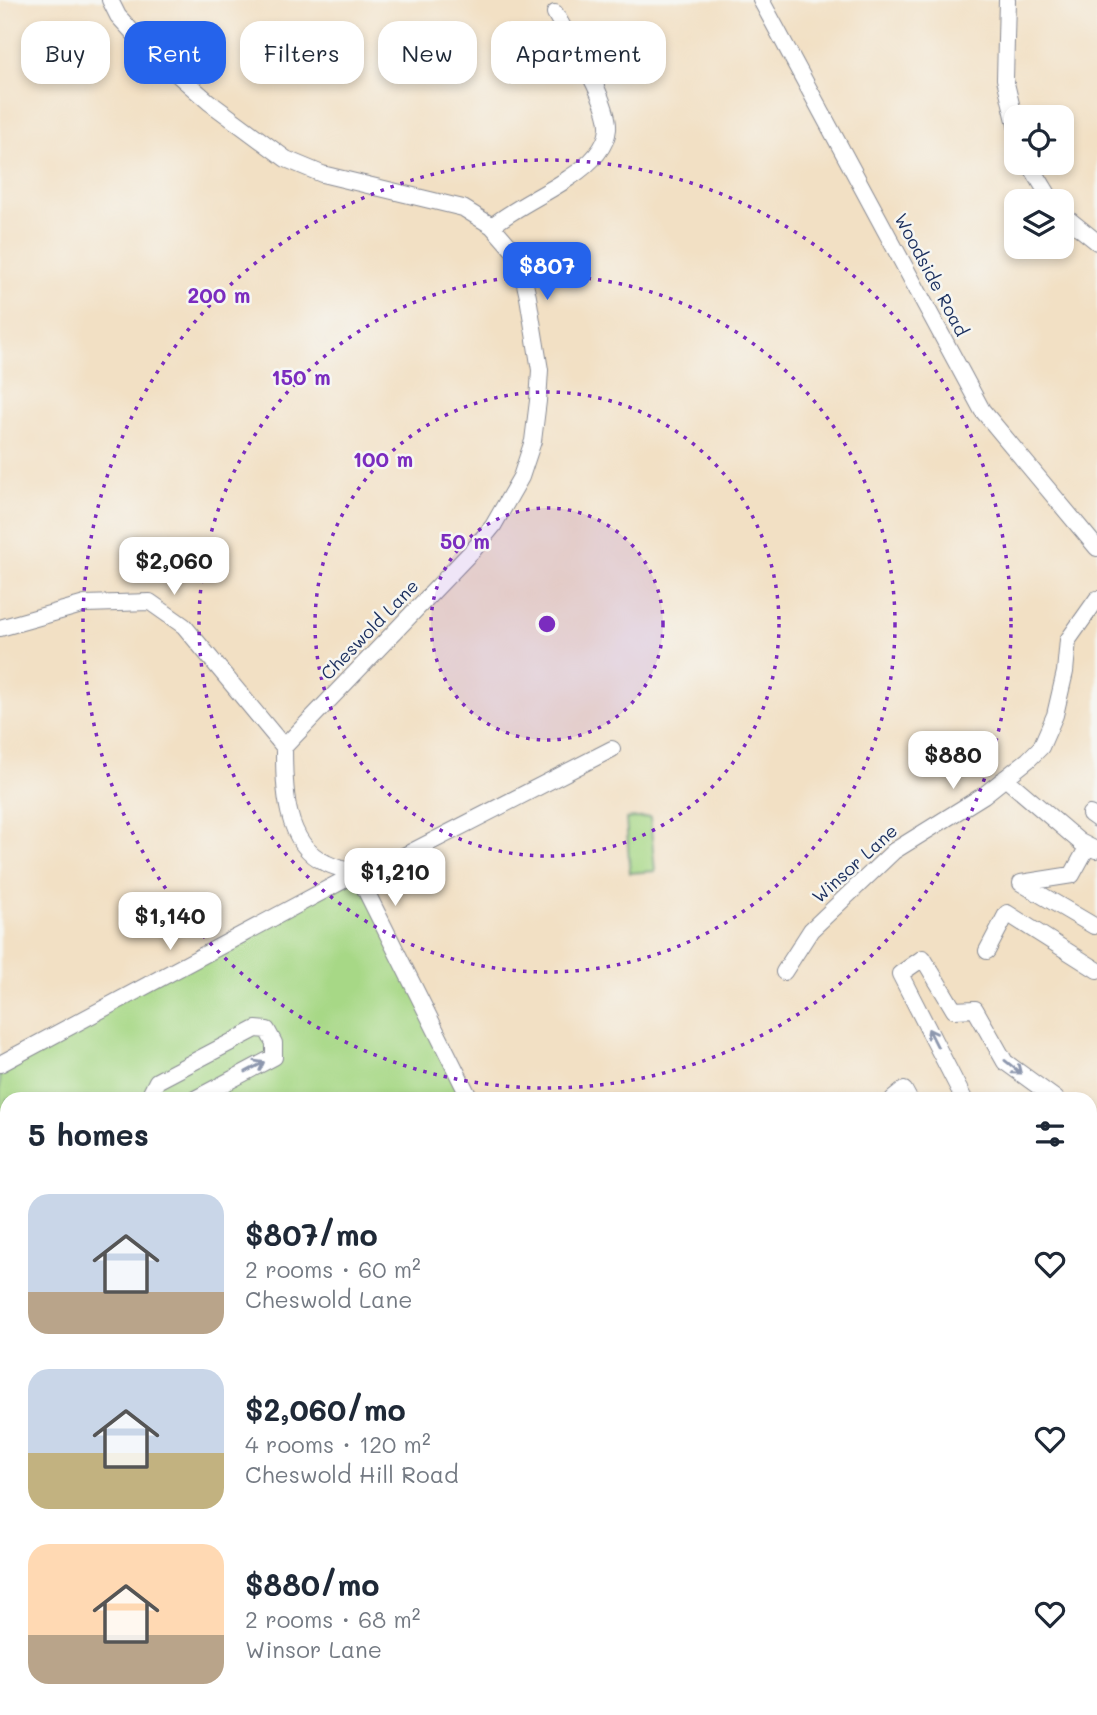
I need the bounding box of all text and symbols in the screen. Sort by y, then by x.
chip: Buy [21,21,110,84]
chip: Rent [124,21,226,84]
chip: Filters [240,21,364,84]
chip: New [378,21,477,84]
chip: Apartment [491,21,666,84]
map controls [1004,105,1074,259]
button: locate [1004,105,1074,175]
button: layers [1004,189,1074,259]
street label: Woodside Road [889,209,974,340]
pin: $807 [506,243,588,302]
text: $807 [519,250,575,280]
text: 200 m [188,281,250,308]
text: 150 m [271,363,331,390]
text: 100 m [353,445,413,472]
text: 50 m [440,527,490,554]
pin: $2,060 [117,538,231,597]
text: $2,060 [135,545,213,575]
street label: Cheswold Lane [315,574,423,685]
centre of rings [535,612,559,636]
pin: $880 [912,732,994,791]
text: $880 [924,739,982,769]
street label: Winsor Lane [806,818,902,908]
pin: $1,210 [338,848,452,908]
text: $1,210 [360,856,430,886]
pin: $1,140 [113,892,227,952]
text: $1,140 [134,900,206,930]
one-way arrow [926,1028,939,1049]
one-way arrow [1003,1059,1021,1075]
one-way arrow [244,1060,264,1074]
text: 5 homes [28,1114,149,1154]
icon: filters [1031,1115,1069,1153]
text: $807/mo [245,1214,378,1254]
icon: home [84,1222,168,1306]
icon: heart [1031,1245,1069,1283]
text: 2 rooms · 60 m² [245,1254,421,1284]
text: Cheswold Lane [245,1284,412,1314]
text: $2,060/mo [245,1389,406,1429]
icon: home [84,1397,168,1481]
icon: heart [1031,1420,1069,1458]
text: 4 rooms · 120 m² [245,1429,431,1459]
text: Cheswold Hill Road [245,1459,459,1489]
text: $880/mo [245,1564,380,1604]
icon: home [84,1572,168,1656]
icon: heart [1031,1595,1069,1633]
text: 2 rooms · 68 m² [245,1604,420,1634]
text: Winsor Lane [245,1634,382,1664]

